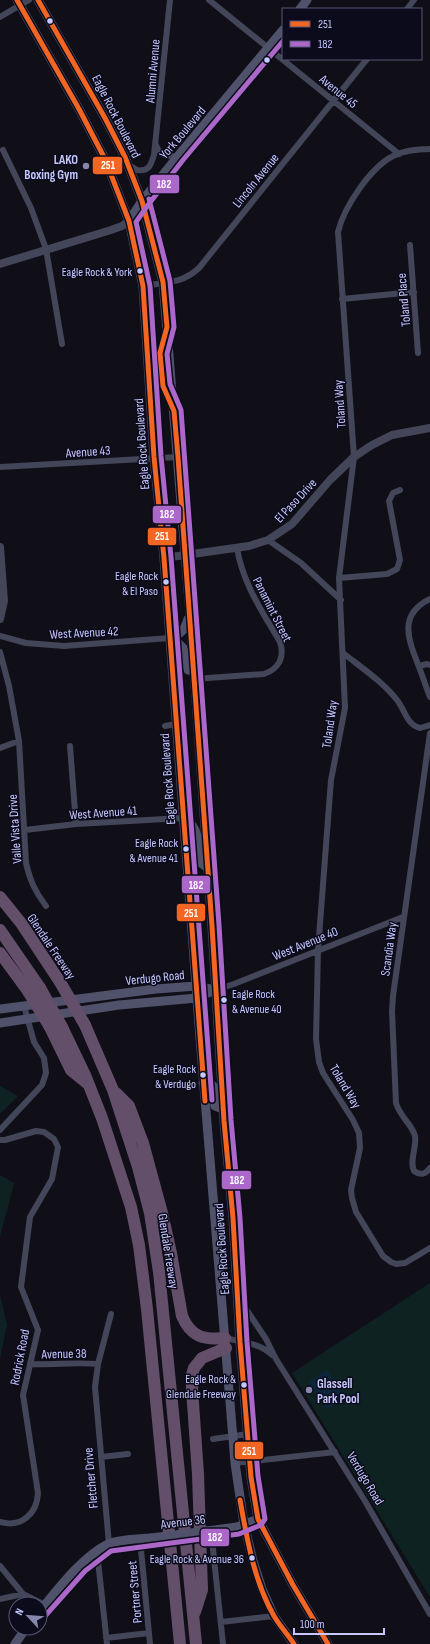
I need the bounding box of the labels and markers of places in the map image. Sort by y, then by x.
unlabelled marker [45,16,55,26]
unlabelled marker [262,55,272,65]
place label: LAKO Boxing Gym [24,152,78,183]
marker: LAKO Boxing Gym [81,161,91,171]
place label: Eagle Rock & York [62,265,132,280]
marker: Eagle Rock & York [135,266,145,276]
place label: Eagle Rock & El Paso [115,569,158,599]
marker: Eagle Rock & El Paso [161,577,171,587]
place label: Eagle Rock & Avenue 41 [130,836,179,866]
marker: Eagle Rock & Avenue 41 [181,844,191,854]
place label: Eagle Rock & Avenue 40 [232,987,282,1017]
marker: Eagle Rock & Avenue 40 [219,995,229,1005]
place label: Eagle Rock & Verdugo [153,1062,196,1092]
marker: Eagle Rock & Verdugo [198,1070,208,1080]
place label: Eagle Rock & Glendale Freeway [166,1372,236,1402]
place label: Glassell Park Pool [317,1376,360,1407]
marker: Eagle Rock & Glendale Freeway [239,1380,249,1390]
marker: Glassell Park Pool [304,1385,314,1395]
place label: Eagle Rock & Avenue 36 [150,1552,244,1567]
marker: Eagle Rock & Avenue 36 [247,1553,257,1563]

